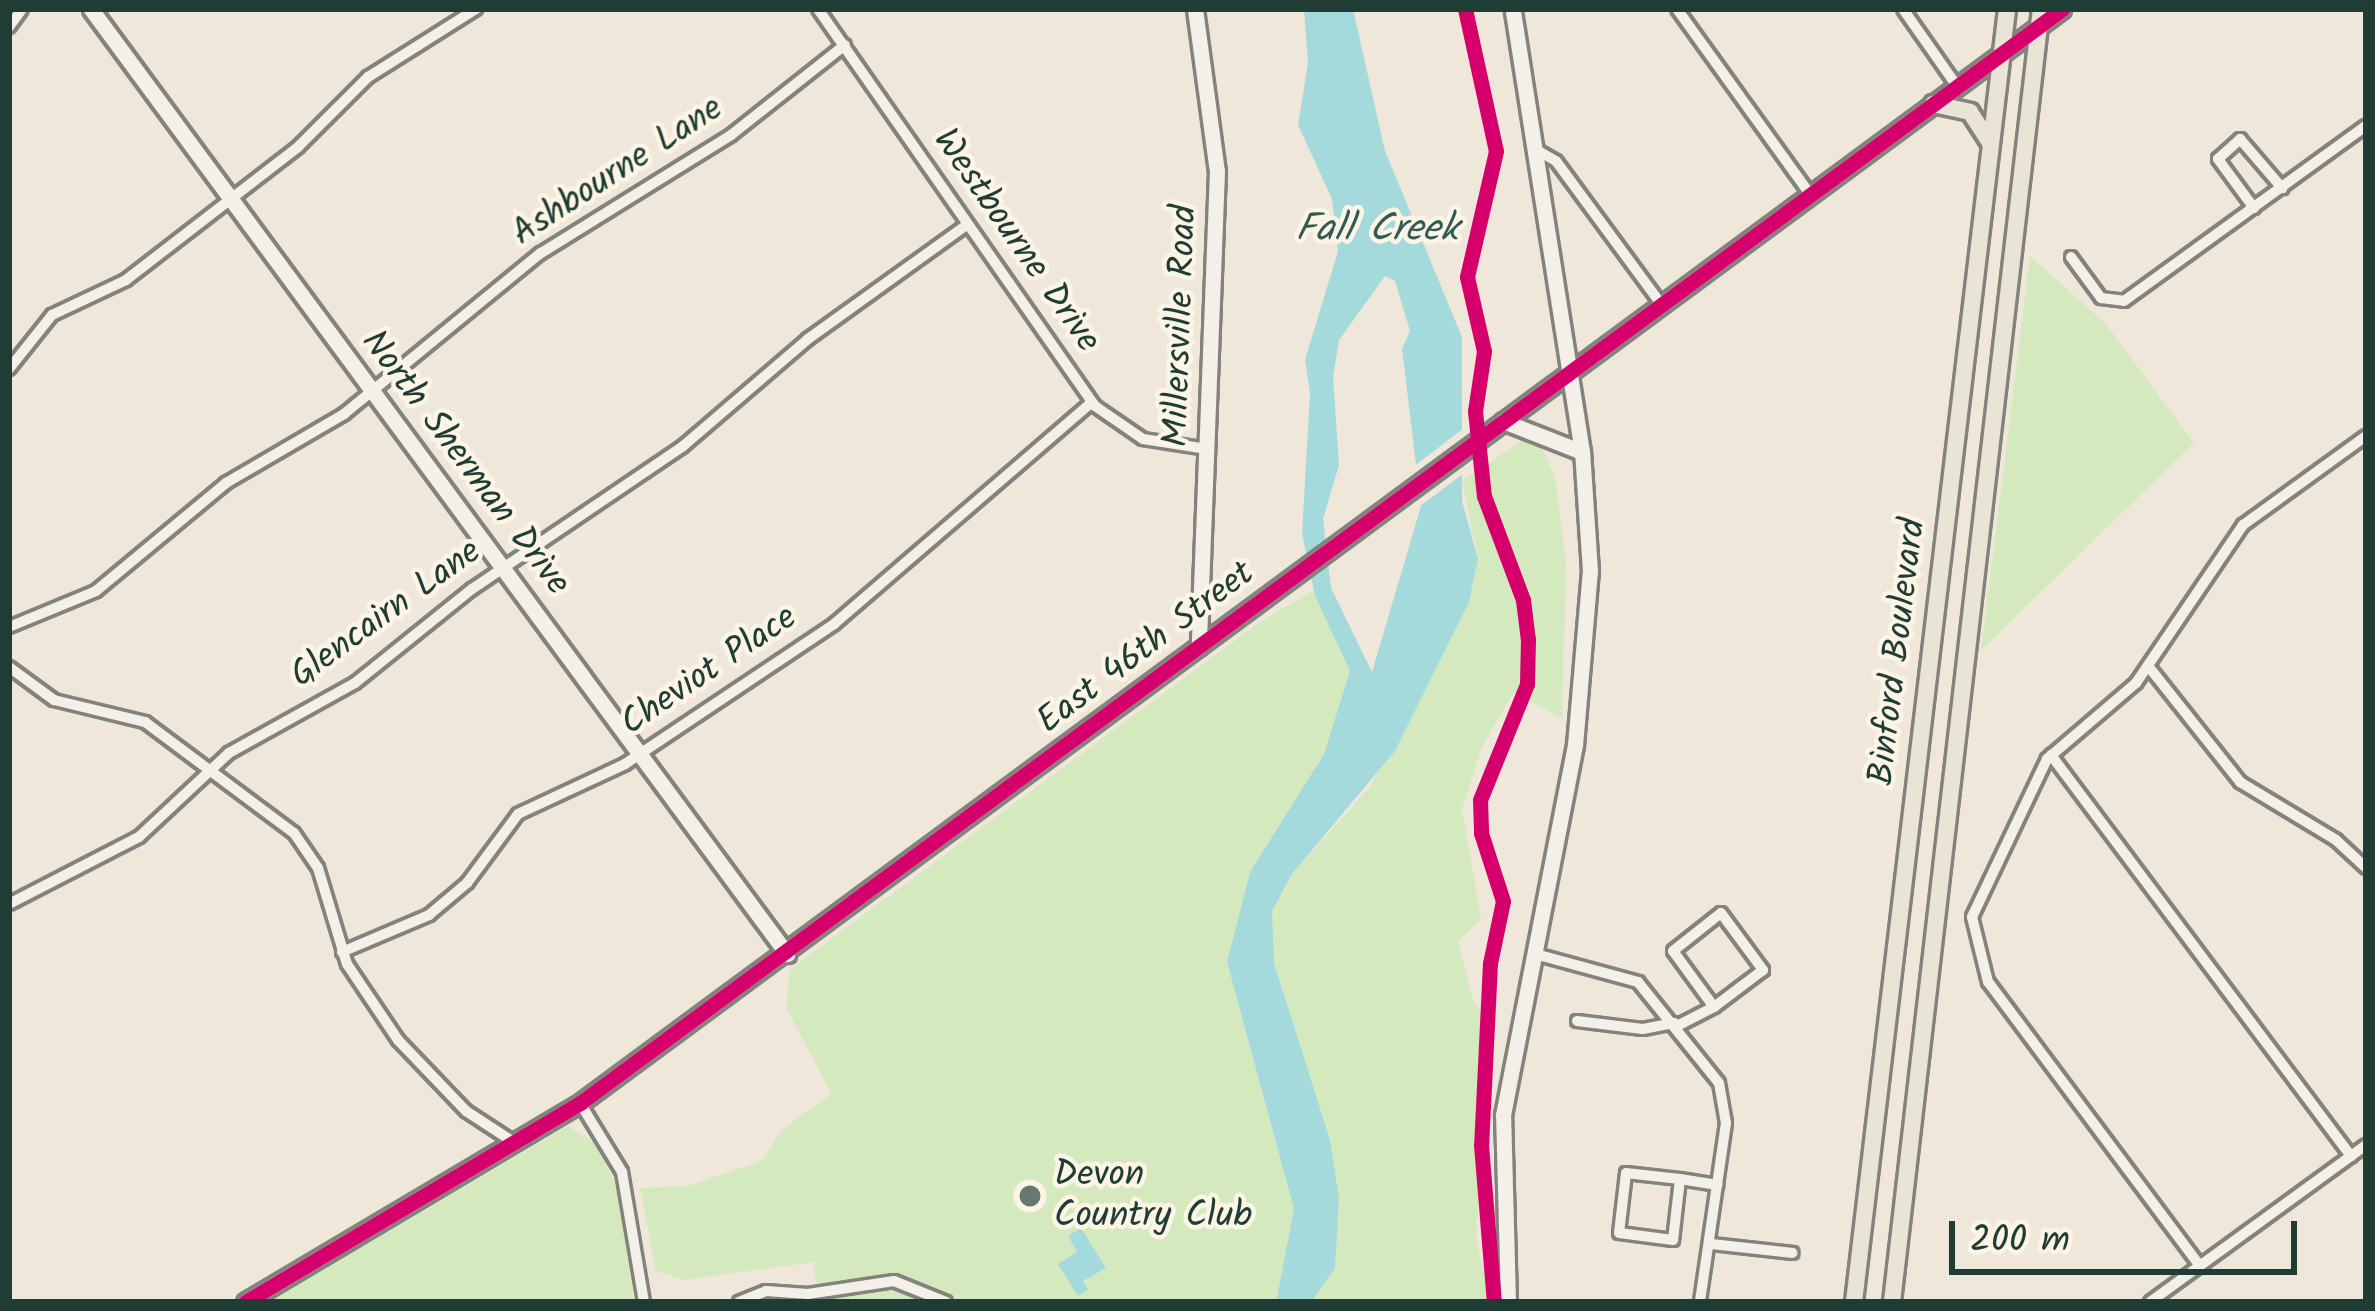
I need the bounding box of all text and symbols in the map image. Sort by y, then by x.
street label: Ashbourne Lane [504,88,732,256]
street label: Westbourne Drive [923,121,1109,361]
street label: Millersville Road [1155,204,1207,448]
water label: Fall Creek [1295,207,1459,253]
street label: North Sherman Drive [351,322,579,604]
street label: Binford Boulevard [1860,516,1936,788]
street label: Glencairn Lane [282,530,490,698]
street label: East 46th Street [1029,552,1263,744]
street label: Cheviot Place [613,596,805,746]
place label: Devon Country Club [1054,1153,1252,1238]
marker: Devon Country Club [1017,1183,1043,1209]
scale bar [1955,1197,2303,1271]
text: 200 m [1970,1213,2070,1270]

